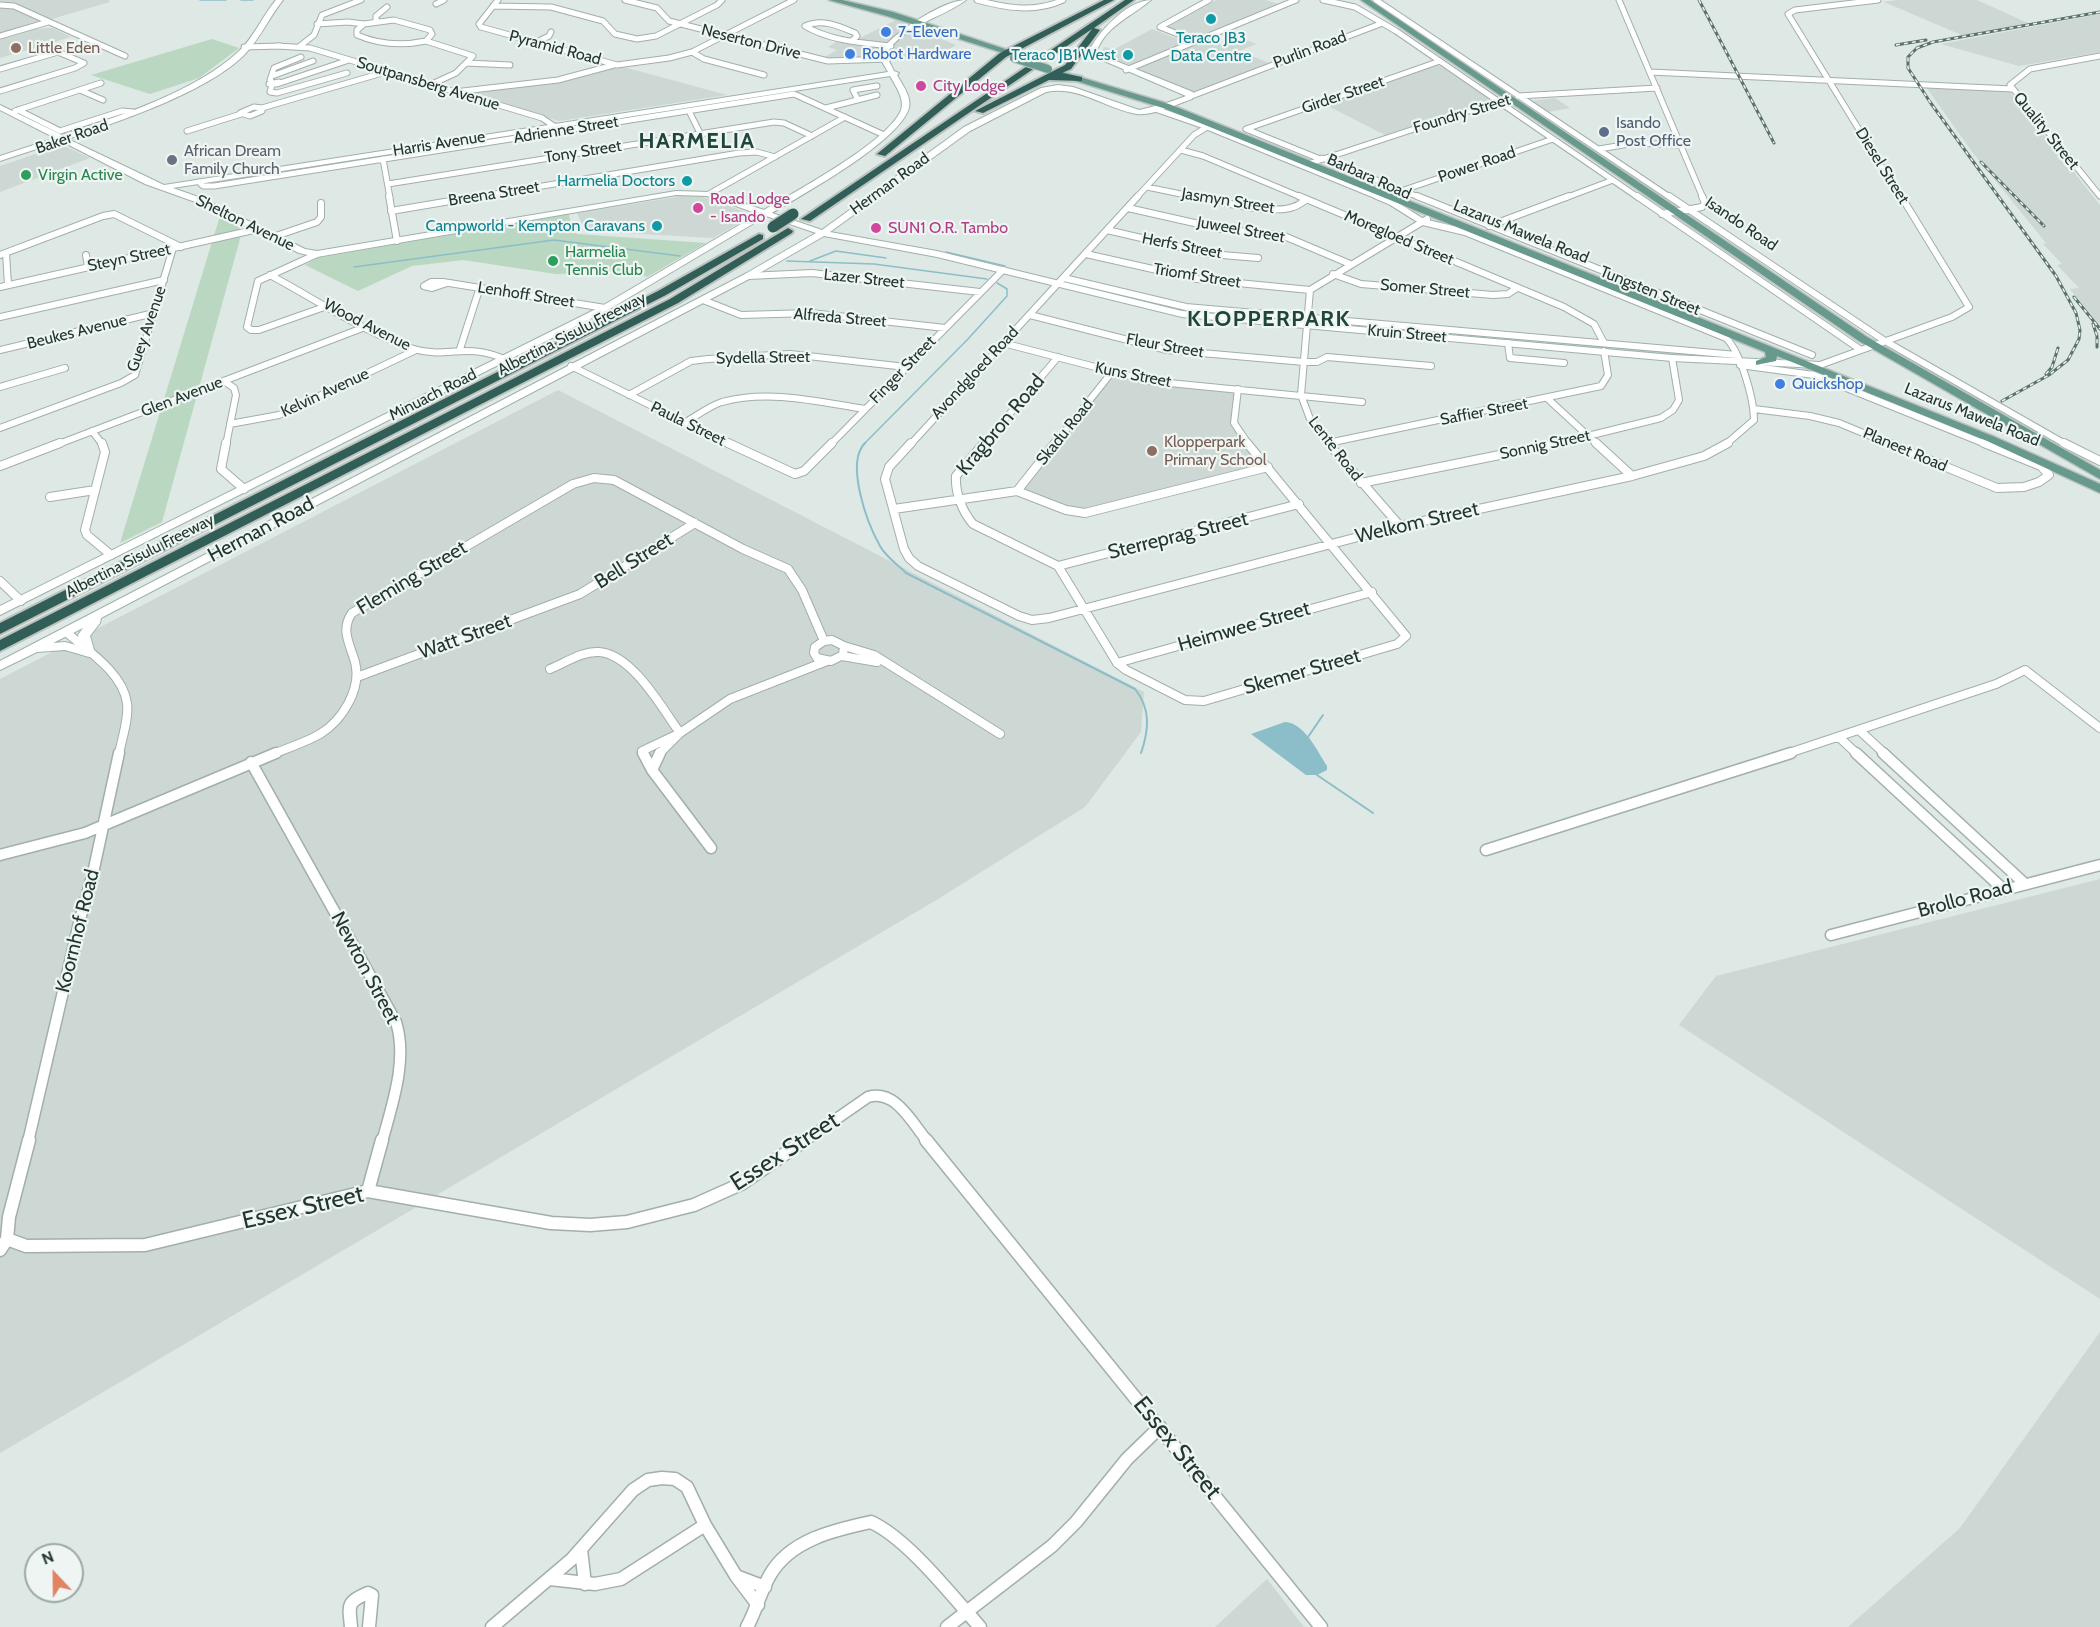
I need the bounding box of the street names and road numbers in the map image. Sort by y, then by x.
street label: Neserton Drive [699,20,803,64]
street label: Pyramid Road [507,27,603,69]
street label: Purlin Road [1271,27,1349,73]
street label: Soutpansberg Avenue [354,53,502,115]
street label: Girder Street [1299,72,1387,118]
street label: Quality Street [2009,89,2083,173]
street label: Foundry Street [1411,90,1513,138]
street label: Adrienne Street [512,112,620,148]
street label: Baker Road [33,116,111,158]
street label: Diesel Street [1851,124,1913,208]
street label: Harris Avenue [391,127,487,161]
street label: Tony Street [543,136,623,168]
street label: Power Road [1436,143,1518,187]
street label: Herman Road [847,149,933,219]
street label: Barbara Road [1324,150,1414,204]
street label: Breena Street [447,177,541,211]
street label: Jasmyn Street [1180,184,1276,218]
street label: Shelton Avenue [193,191,297,255]
street label: Isando Road [1701,193,1781,255]
street label: Lazarus Mawela Road [1450,196,1592,268]
street label: Moregloed Street [1341,206,1457,270]
street label: Juweel Street [1196,213,1286,247]
street label: Herfs Street [1140,229,1224,263]
street label: Steyn Street [86,240,172,276]
street label: Triomf Street [1152,260,1242,292]
street label: Tungsten Street [1597,262,1703,320]
street label: Lazer Street [823,265,905,293]
street label: Somer Street [1379,276,1471,302]
street label: Lenhoff Street [476,278,576,312]
street label: Guey Avenue [123,284,171,374]
street label: Albertina Sisulu Freeway [495,288,649,380]
street label: Wood Avenue [320,295,414,355]
street label: Alfreda Street [793,304,887,332]
street label: Beukes Avenue [25,310,129,354]
street label: Kruin Street [1367,321,1447,347]
street label: Avondgloed Road [927,323,1023,423]
street label: Fleur Street [1125,330,1205,362]
street label: Finger Street [866,332,940,408]
street label: Sydella Street [716,348,810,368]
street label: Kuns Street [1093,358,1173,392]
street label: Kelvin Avenue [278,364,372,422]
street label: Minuach Road [386,365,480,425]
street label: Kragbron Road [952,370,1050,480]
street label: Glen Avenue [138,373,226,421]
street label: Lazarus Mawela Road [1901,379,2043,451]
street label: Saffier Street [1439,394,1529,430]
street label: Skadu Road [1032,395,1098,469]
street label: Paula Street [647,398,729,450]
street label: Lente Road [1304,413,1366,485]
street label: Planeet Road [1860,424,1950,476]
street label: Sonnig Street [1498,426,1592,464]
street label: Herman Road [204,492,318,568]
street label: Welkom Street [1353,497,1481,549]
street label: Sterreprag Street [1105,507,1251,565]
street label: Albertina Sisulu Freeway [63,510,217,602]
street label: Bell Street [591,528,677,594]
street label: Fleming Street [353,536,471,620]
street label: Heimwee Street [1175,597,1313,657]
street label: Watt Street [415,609,515,665]
street label: Skemer Street [1241,644,1363,700]
street label: Koornhof Road [51,867,105,995]
street label: Brollo Road [1915,875,2015,923]
street label: Newton Street [325,908,405,1028]
street label: Essex Street [725,1106,845,1198]
street label: Essex Street [240,1180,366,1236]
street label: Essex Street [1127,1391,1227,1505]

